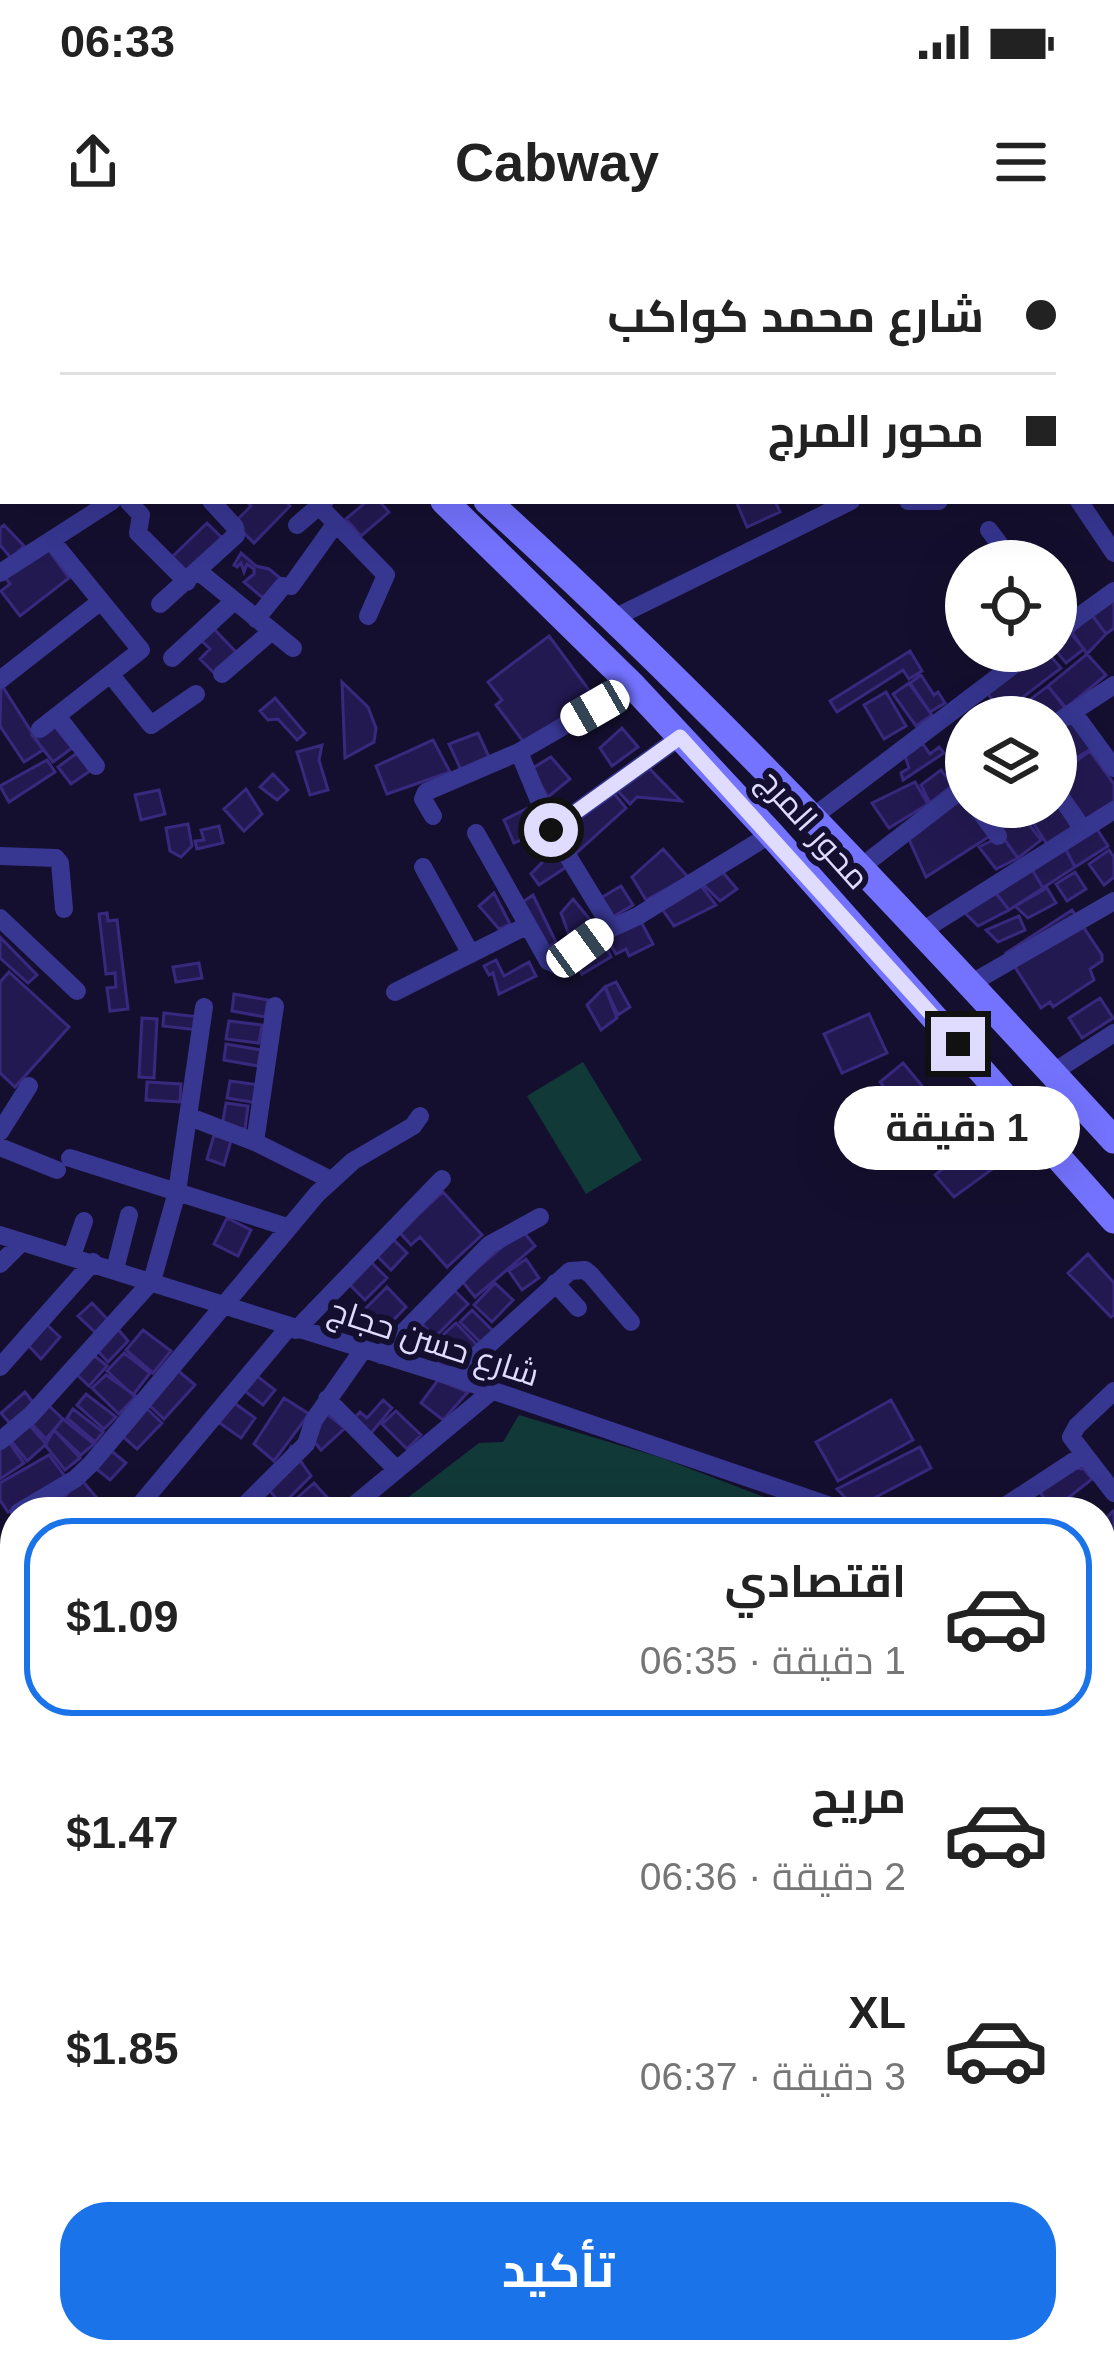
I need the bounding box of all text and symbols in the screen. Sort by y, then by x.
text: 06:33 [60,16,175,67]
icon: share [60,129,126,195]
icon: menu [988,129,1054,195]
text: Cabway [455,132,659,192]
text: شارع محمد كواكب [608,291,984,342]
text: محور المرج [768,406,984,457]
map controls [945,540,1077,828]
button: locate [945,540,1077,672]
car [555,674,635,742]
button: layers [945,696,1077,828]
street label: محور المرج [748,762,877,899]
route start [524,803,578,857]
car [540,912,620,984]
route end [931,1017,985,1071]
callout: 1 دقيقة [835,1086,1081,1170]
text: 1 دقيقة [886,1106,1028,1149]
street label: شارع حسن حجاج [323,1291,544,1397]
text: اقتصادي [725,1556,906,1607]
icon: car [942,1563,1050,1671]
text: $1.09 [66,1591,179,1642]
text: 1 دقيقة · 06:35 [640,1639,906,1682]
text: مريح [811,1772,906,1823]
icon: car [942,1779,1050,1887]
text: $1.47 [66,1807,179,1858]
text: 2 دقيقة · 06:36 [640,1855,906,1898]
text: XL [848,1987,906,2038]
icon: car [942,1995,1050,2103]
text: $1.85 [66,2023,179,2074]
text: 3 دقيقة · 06:37 [640,2055,906,2098]
button: تأكيد [60,2202,1056,2340]

